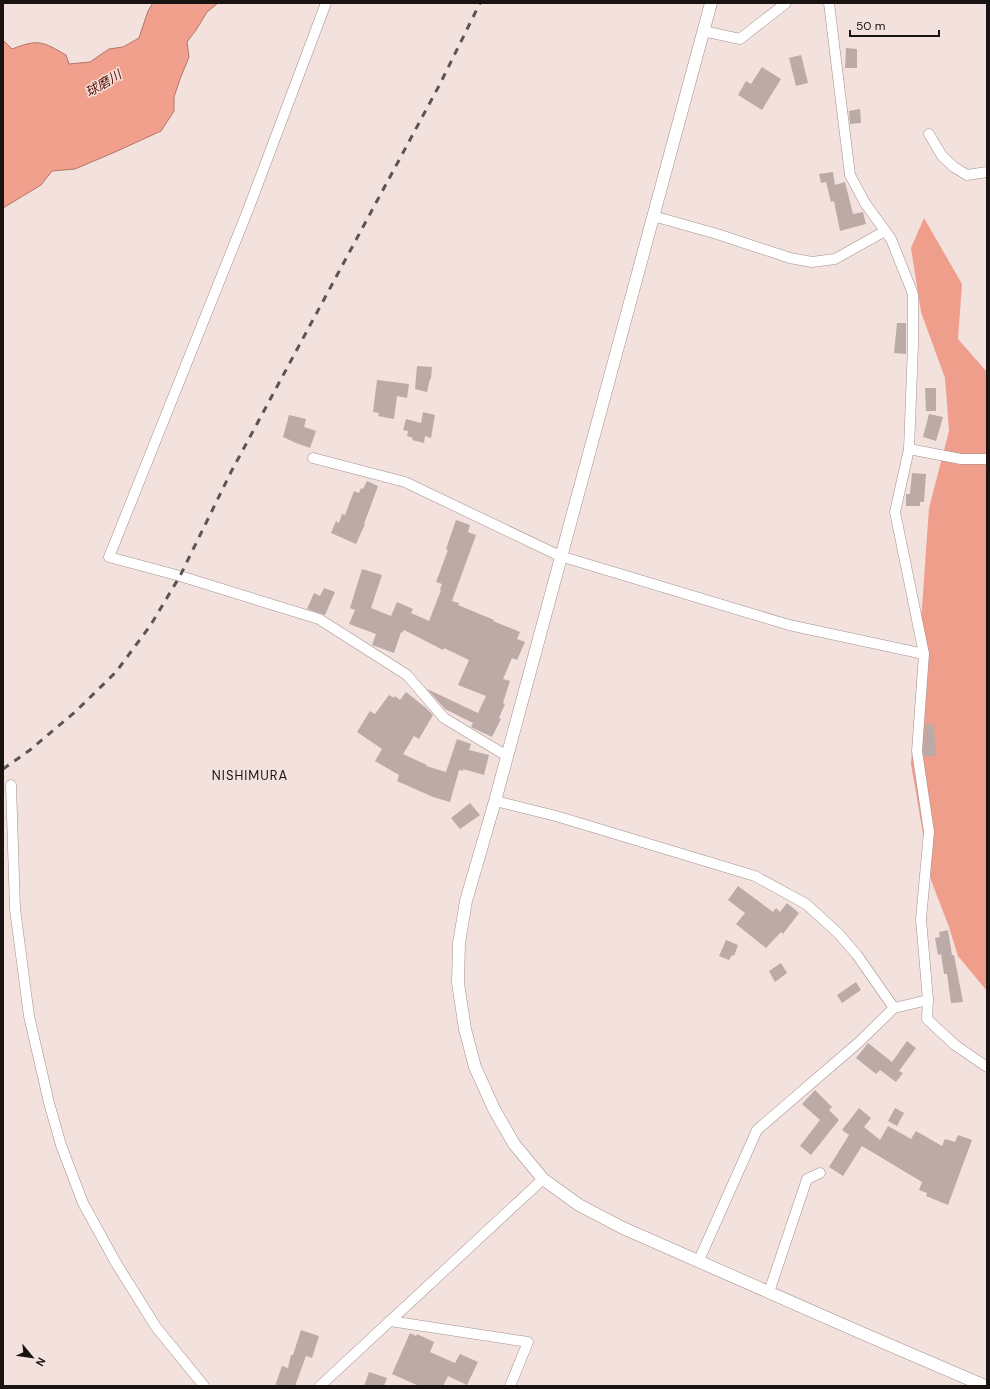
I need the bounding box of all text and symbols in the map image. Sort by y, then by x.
scale bar [850,12,939,38]
text: 50 m [856,18,885,34]
water label: 球磨川 [82,65,126,101]
district label: NISHIMURA [212,767,288,784]
north arrow [12,1337,52,1377]
text: N [33,1355,49,1369]

